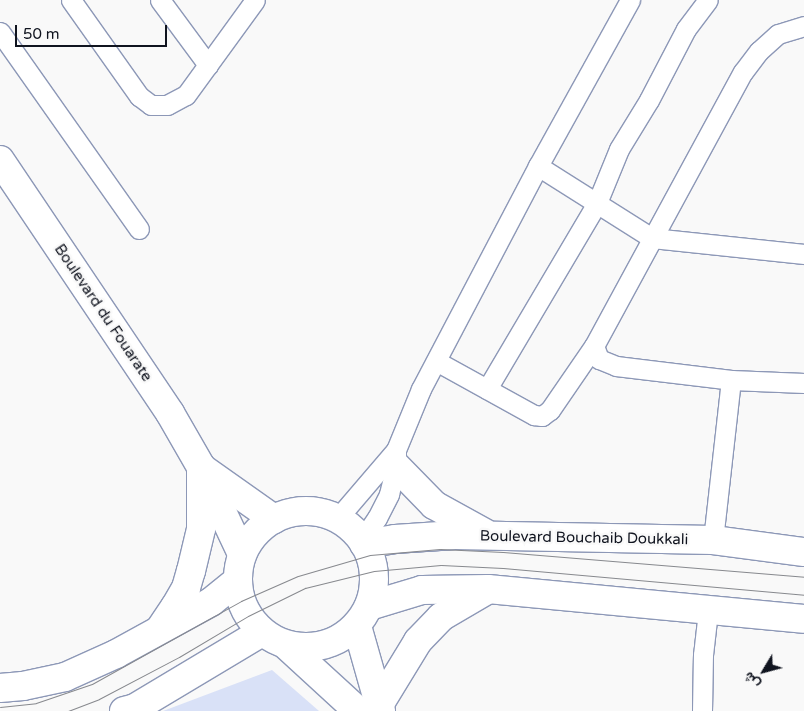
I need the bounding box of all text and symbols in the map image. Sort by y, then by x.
scale bar [18,15,170,47]
text: 50 m [23,25,60,43]
street label: Boulevard du Fouarate [50,241,156,385]
street label: Boulevard Bouchaib Doukkali [480,527,688,549]
north arrow [739,646,789,696]
text: ش [740,668,763,692]

